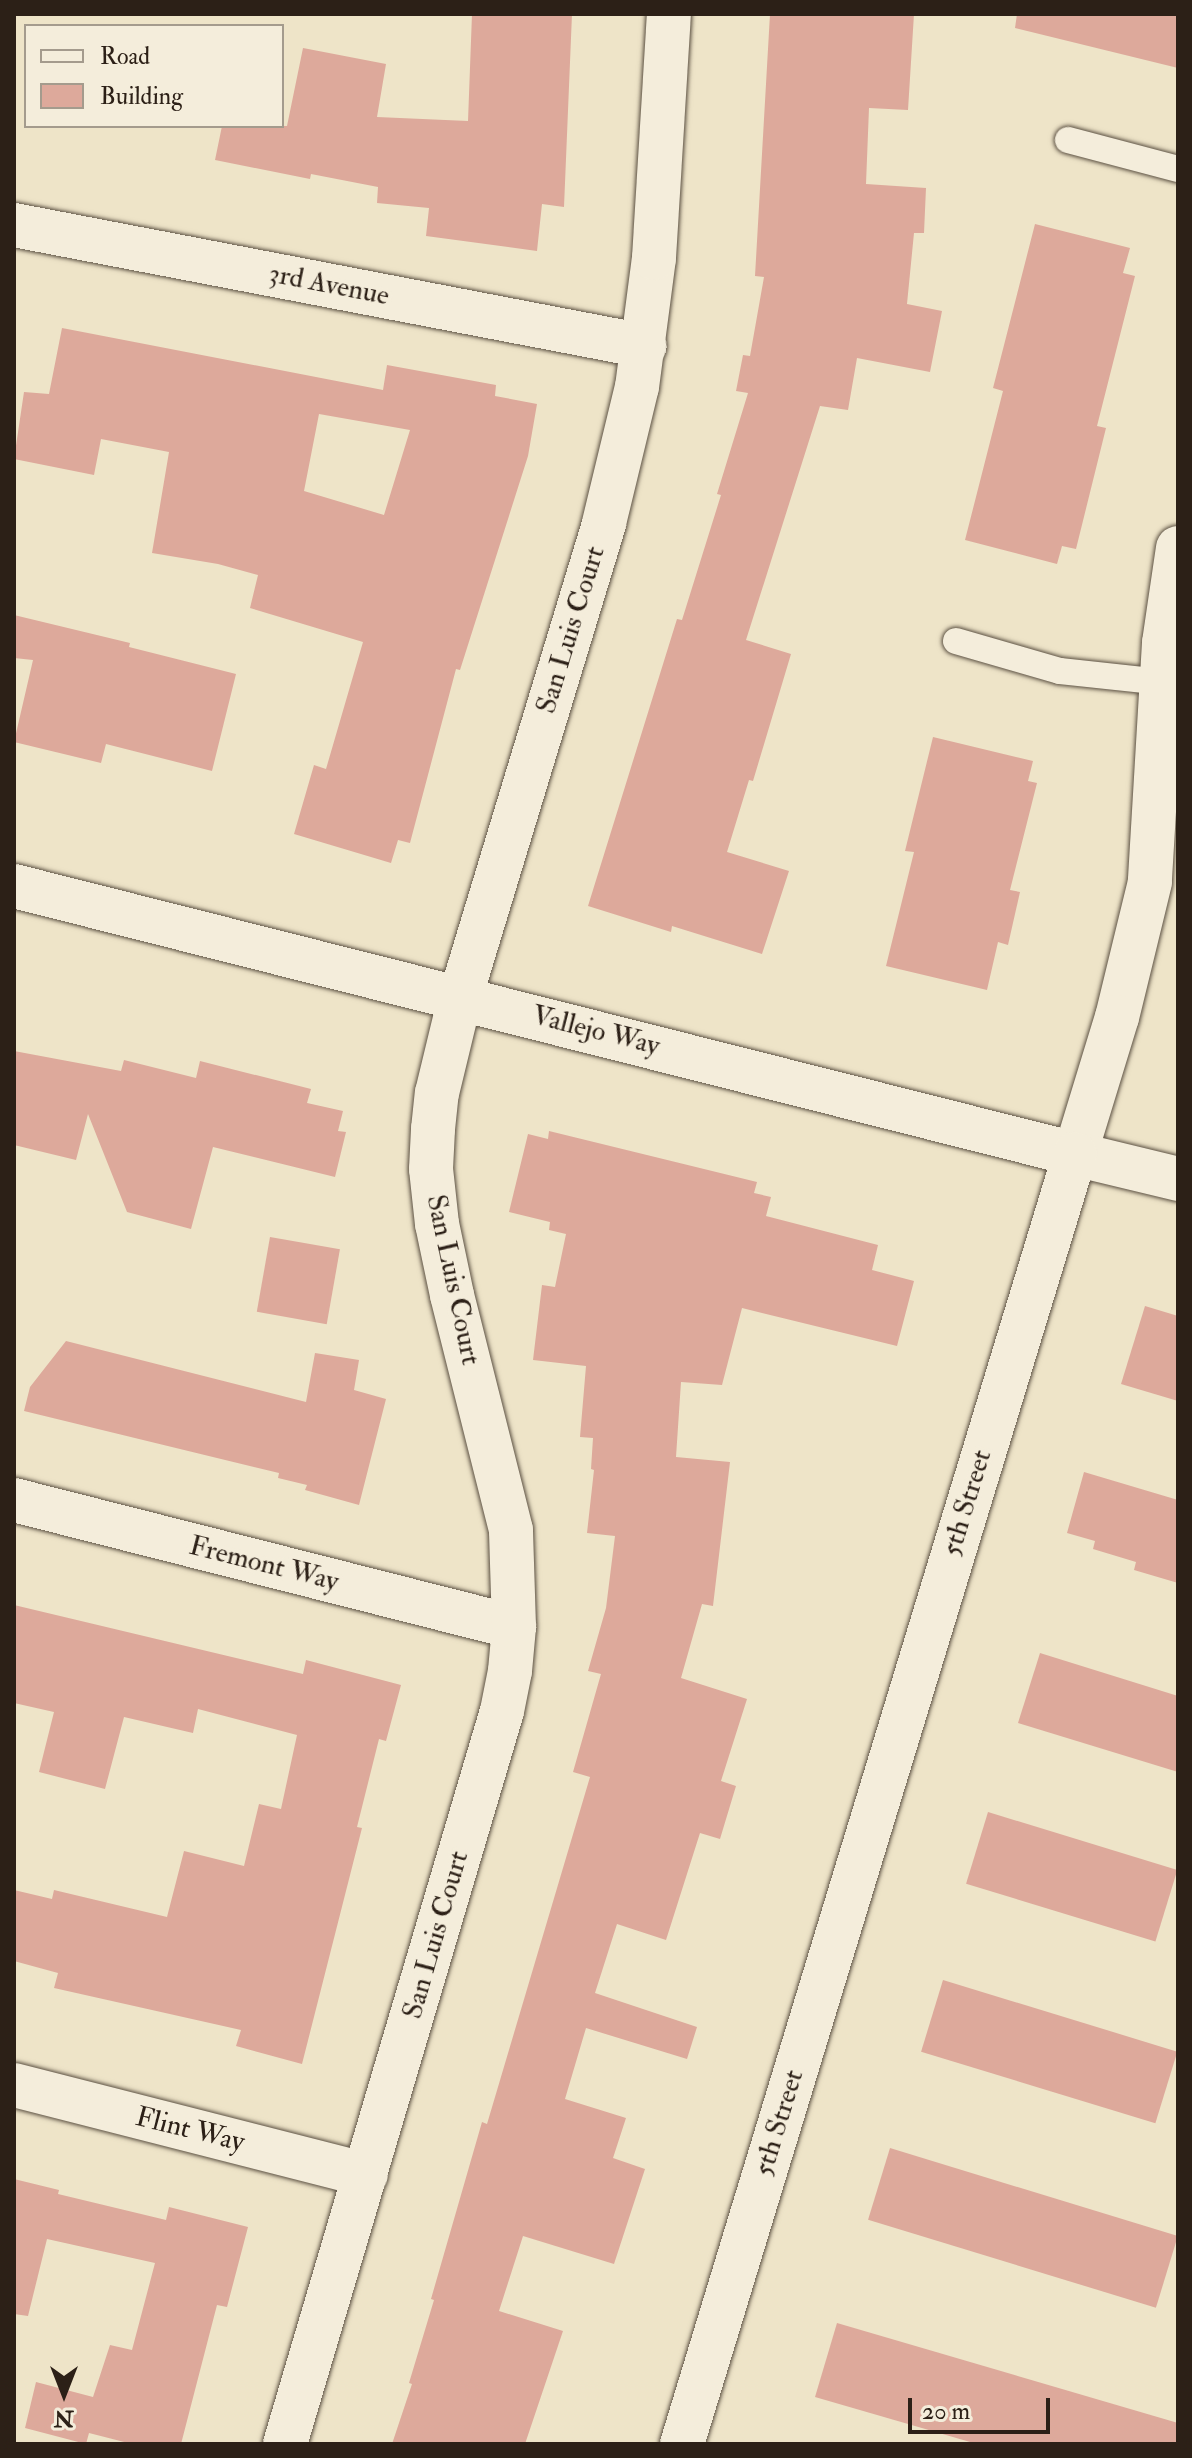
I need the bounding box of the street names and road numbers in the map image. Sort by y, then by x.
street label: 3rd Avenue [266,257,392,313]
street label: San Luis Court [530,542,612,718]
street label: Vallejo Way [529,999,663,1063]
street label: San Luis Court [419,1192,487,1368]
street label: 5th Street [935,1446,999,1560]
street label: Fremont Way [186,1529,342,1599]
street label: San Luis Court [396,1847,476,2023]
street label: 5th Street [747,2066,811,2180]
street label: Flint Way [132,2100,248,2160]

